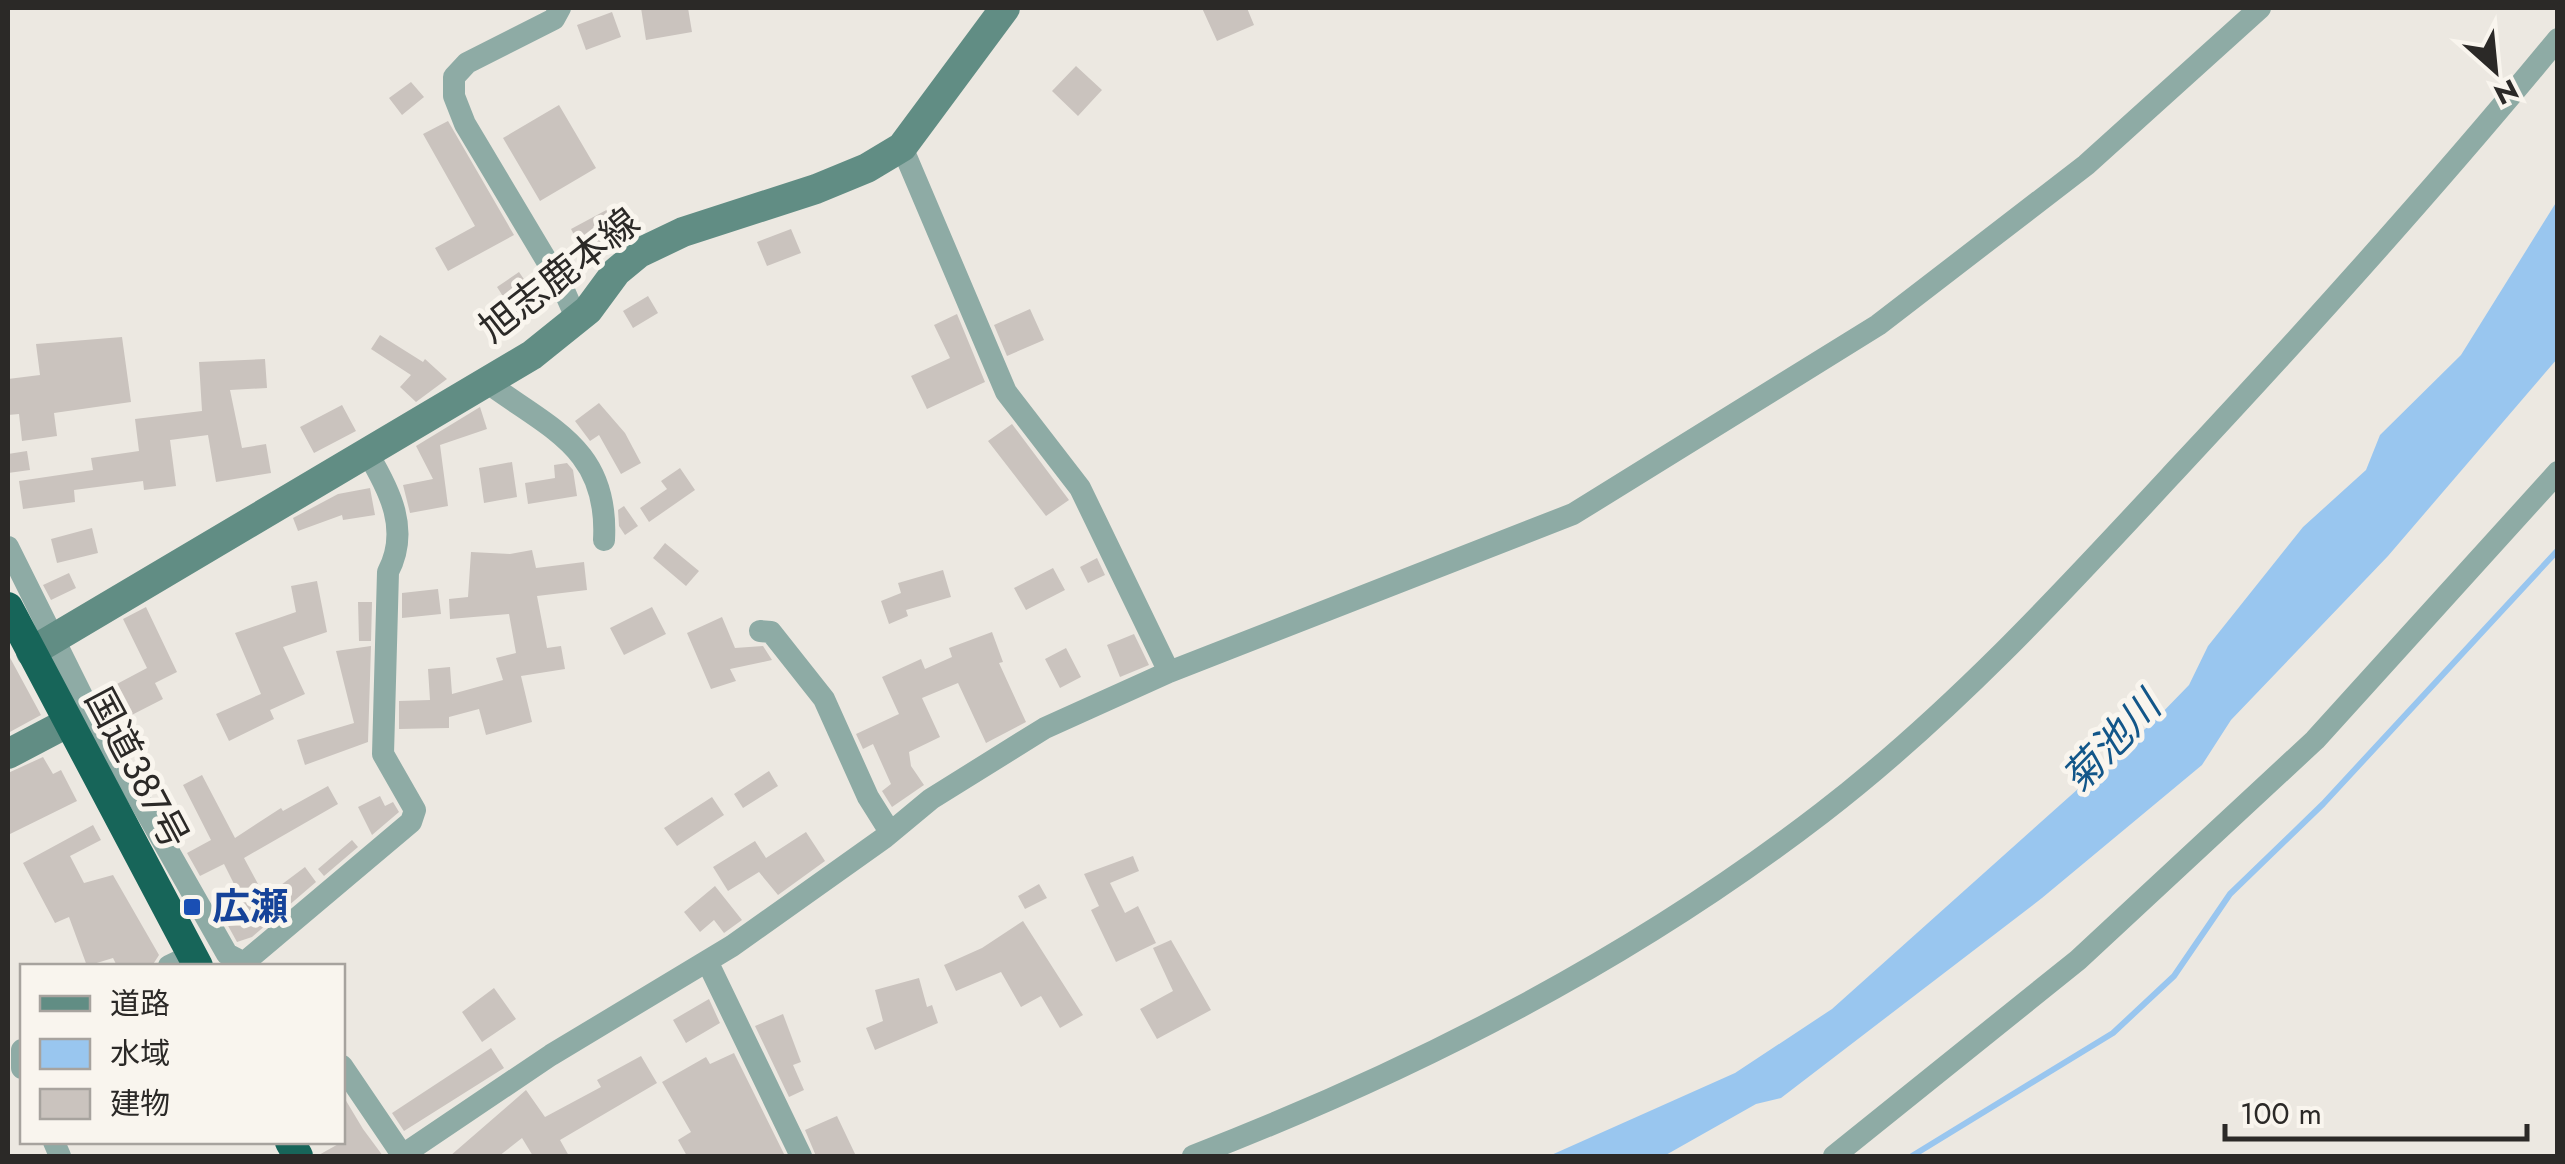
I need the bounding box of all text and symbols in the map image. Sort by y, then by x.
north arrow [2445,20,2545,120]
text: N [2487,69,2525,115]
street label: 旭志鹿本線 [467,194,650,355]
water label: 菊池川 [2048,676,2176,805]
street label: 国道387号 [72,678,203,858]
place label: 広瀬 [212,879,288,934]
marker: 広瀬 [181,896,203,918]
legend [20,964,345,1144]
text: 道路 [110,982,170,1025]
text: 水域 [110,1032,170,1075]
scale bar [2225,1079,2528,1141]
text: 建物 [110,1082,170,1125]
text: 100 m [2240,1092,2322,1135]

